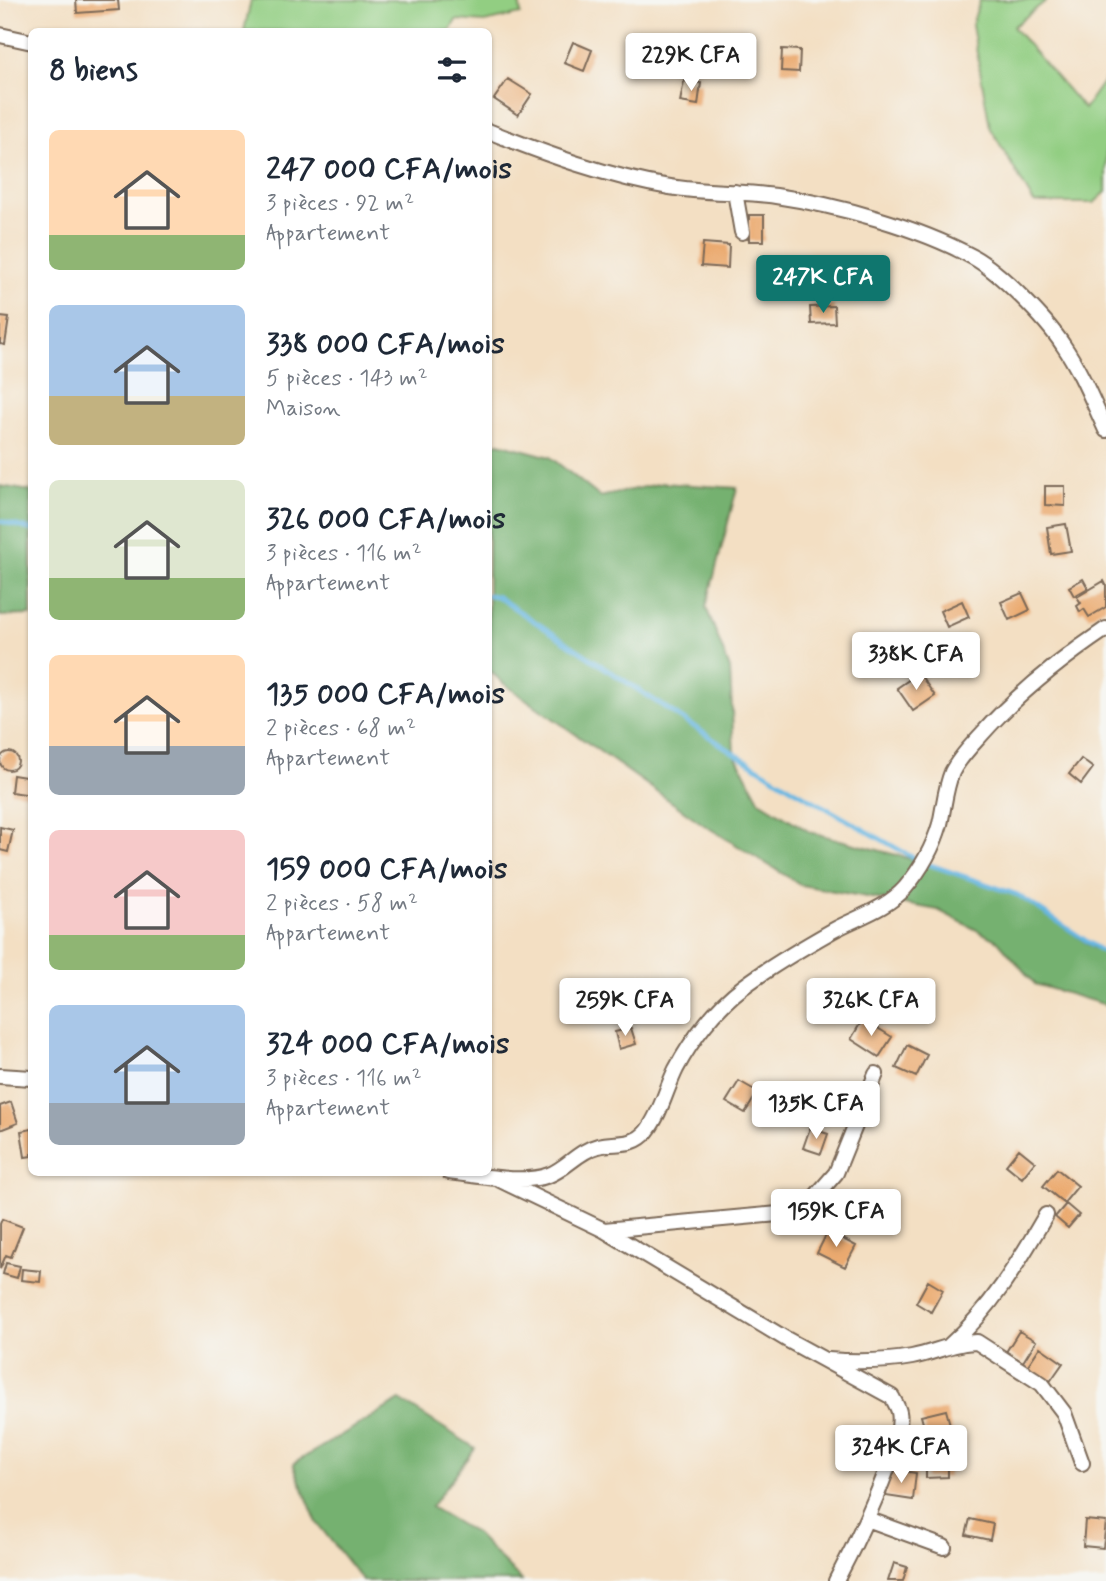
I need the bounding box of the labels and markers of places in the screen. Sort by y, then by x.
pin: 229K CFA [619,34,763,93]
pin: 247K CFA [751,256,895,315]
pin: 338K CFA [844,632,988,692]
pin: 259K CFA [553,978,697,1038]
pin: 326K CFA [799,978,943,1038]
pin: 135K CFA [744,1082,888,1141]
pin: 159K CFA [764,1190,908,1249]
pin: 324K CFA [829,1426,973,1485]

